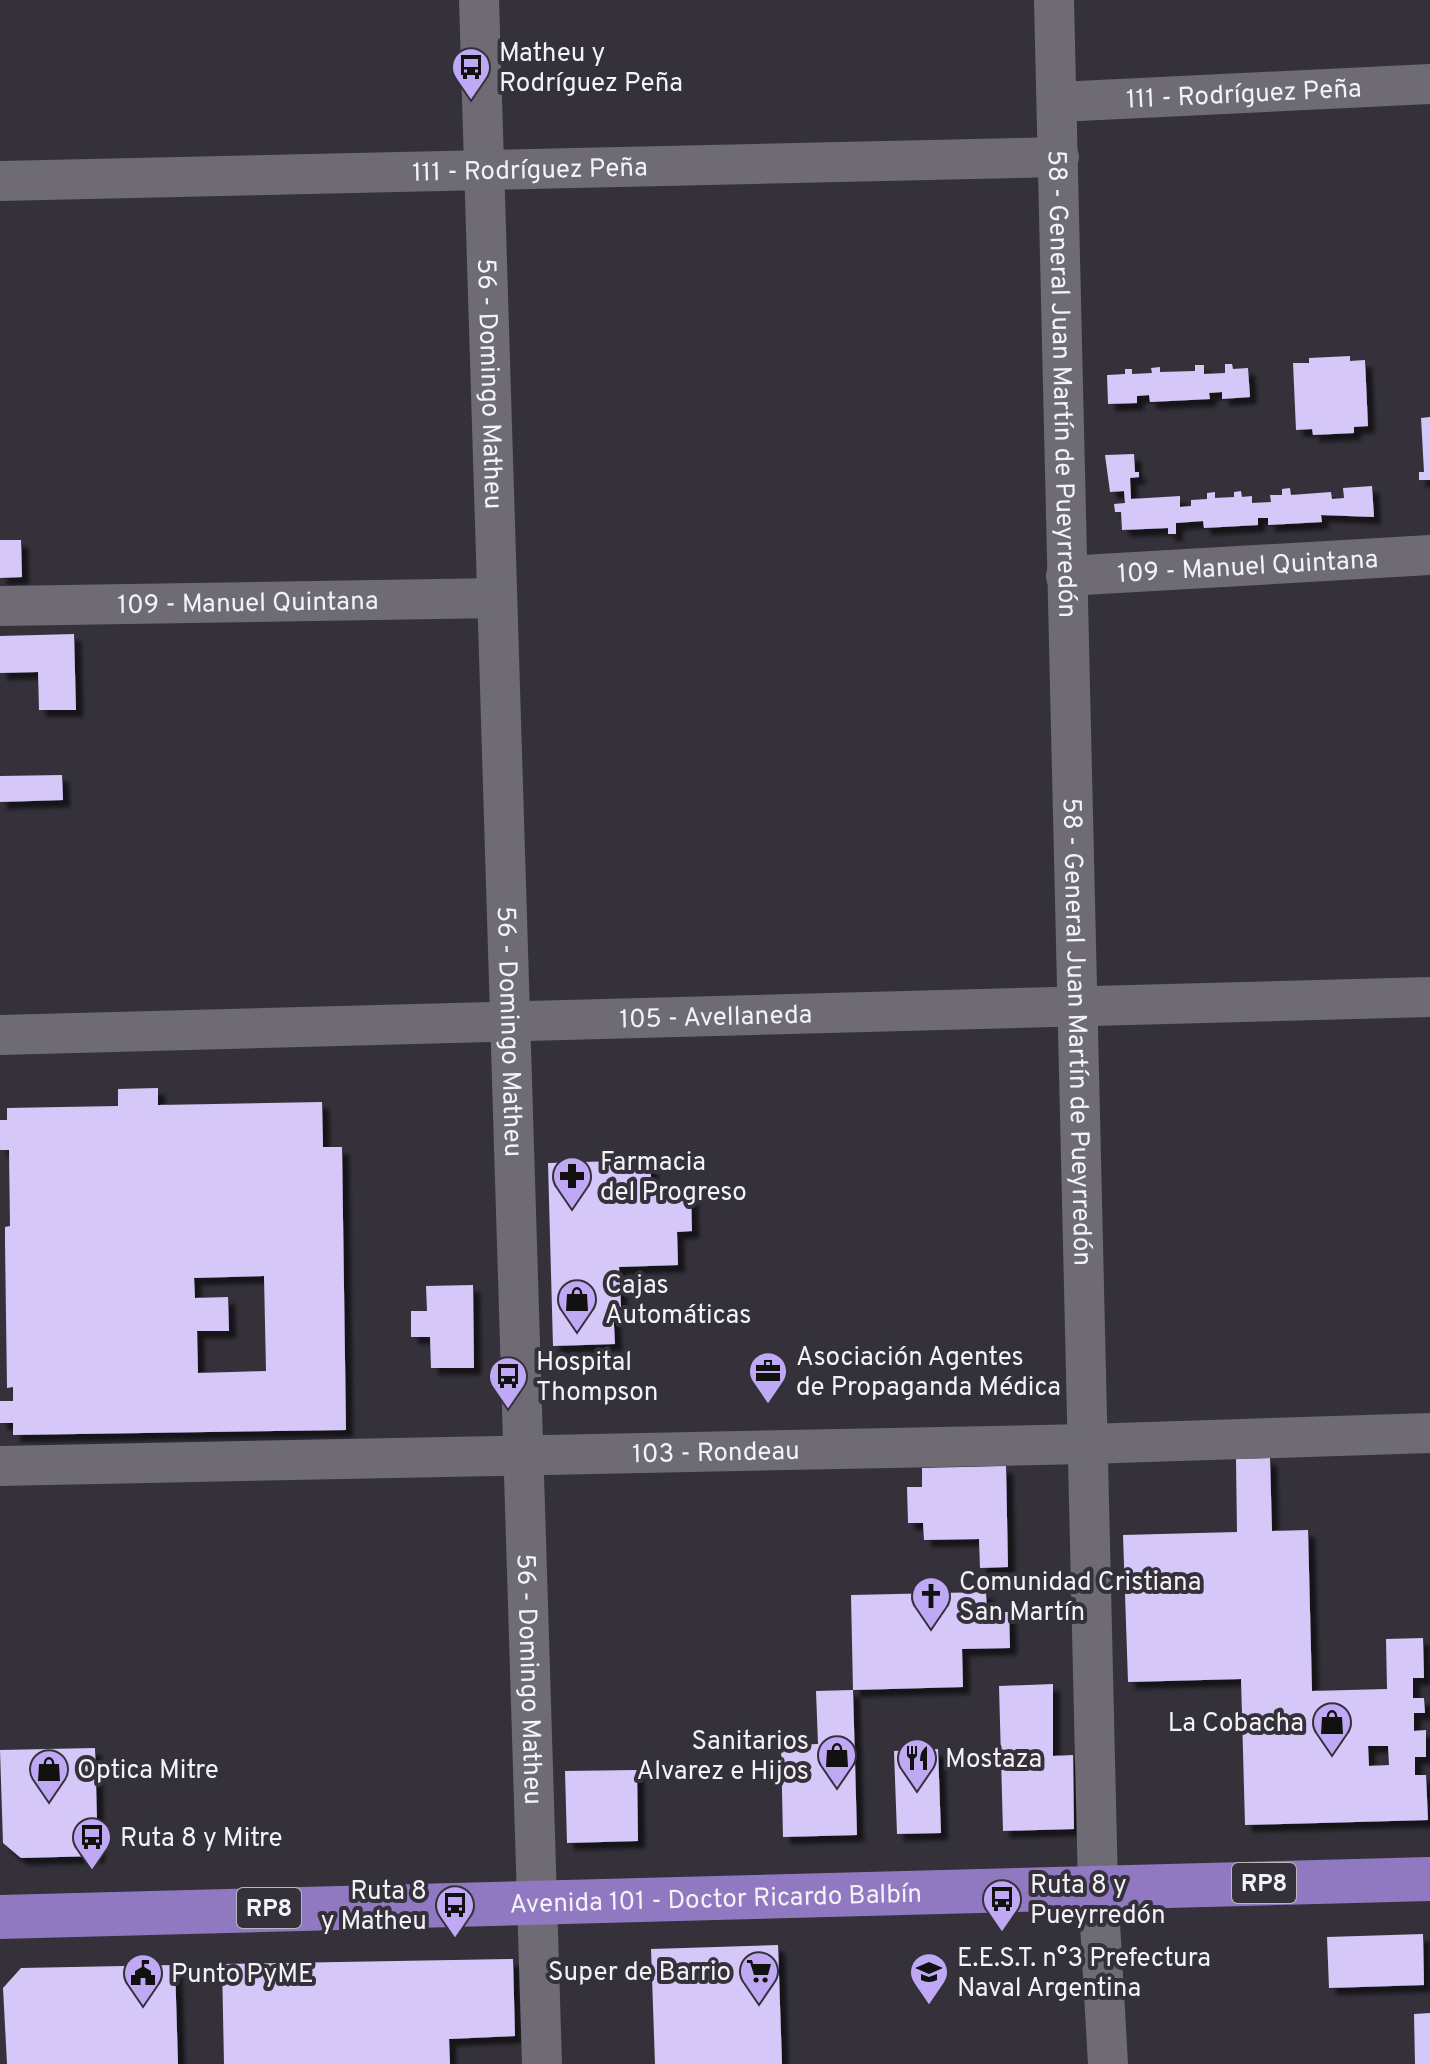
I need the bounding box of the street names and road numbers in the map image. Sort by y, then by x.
street label: 111 - Rodríguez Peña [1125,73,1362,118]
street label: 58 - General Juan Martín de Pueyrredón [1038,149,1082,619]
street label: 111 - Rodríguez Peña [412,152,648,191]
street label: 56 - Domingo Matheu [468,258,509,510]
street label: 109 - Manuel Quintana [1116,544,1379,592]
street label: 109 - Manuel Quintana [117,586,379,623]
street label: 58 - General Juan Martín de Pueyrredón [1054,797,1097,1266]
street label: 56 - Domingo Matheu [488,905,528,1158]
street label: 105 - Avellaneda [619,999,813,1038]
street label: 103 - Rondeau [632,1436,800,1472]
street label: 56 - Domingo Matheu [507,1553,548,1805]
road number: RP8 [1232,1863,1296,1903]
street label: Avenida 101 - Doctor Ricardo Balbín [509,1879,923,1922]
road number: RP8 [237,1888,301,1928]

